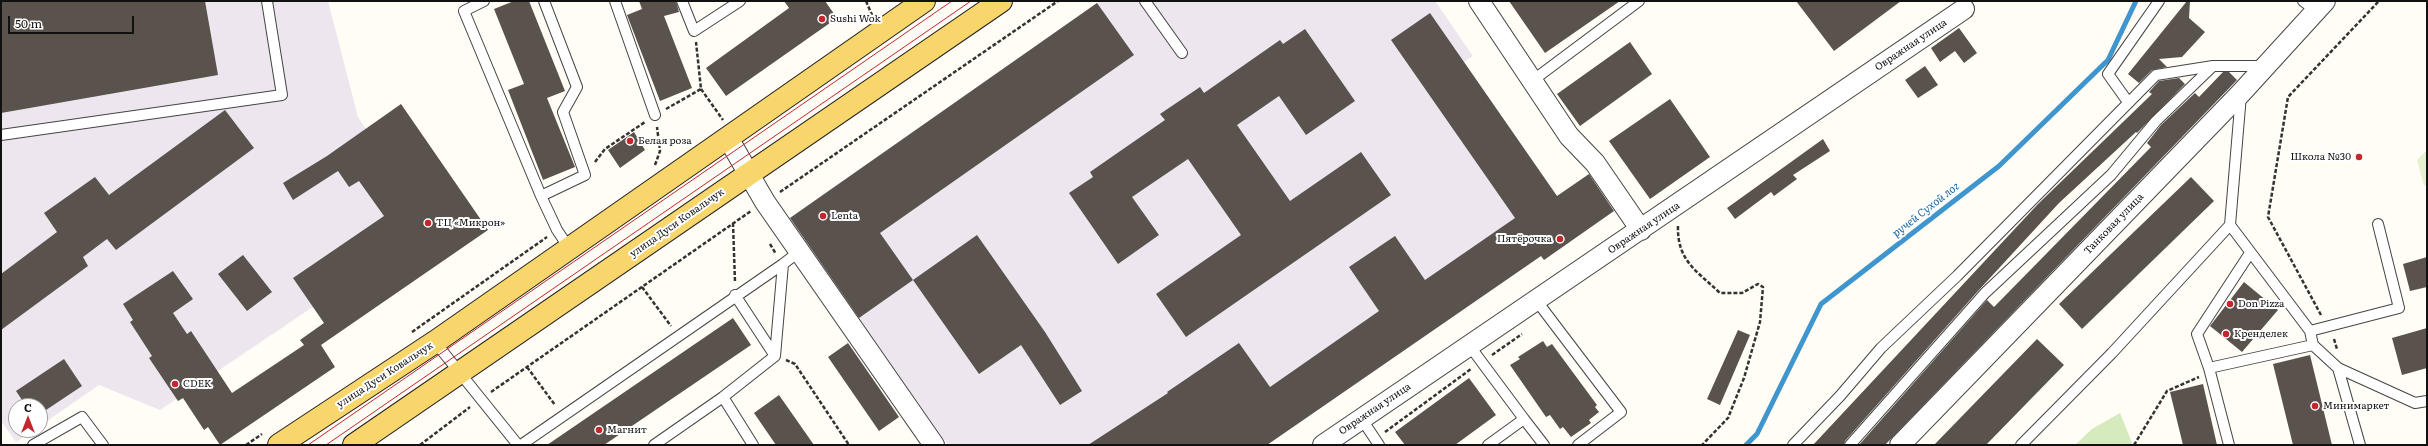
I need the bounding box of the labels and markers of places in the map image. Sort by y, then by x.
place label: Sushi Wok [830,13,881,25]
marker: Sushi Wok [817,14,827,24]
place label: Белая роза [638,135,692,147]
marker: Белая роза [625,136,635,146]
place label: Школа №30 [2290,151,2351,163]
marker: Школа №30 [2354,152,2364,162]
place label: Lenta [831,210,858,222]
marker: Lenta [818,211,828,221]
place label: ТЦ «Микрон» [436,217,505,229]
marker: ТЦ «Микрон» [423,218,433,228]
place label: Пятёрочка [1497,233,1552,245]
marker: Пятёрочка [1555,234,1565,244]
place label: Don Pizza [2238,298,2284,310]
marker: Don Pizza [2225,299,2235,309]
place label: Кренделек [2234,328,2288,340]
marker: Кренделек [2221,329,2231,339]
place label: CDEK [183,378,212,390]
marker: CDEK [170,379,180,389]
place label: Минимаркет [2323,400,2389,412]
marker: Минимаркет [2310,401,2320,411]
place label: Магнит [607,424,647,436]
marker: Магнит [594,425,604,435]

